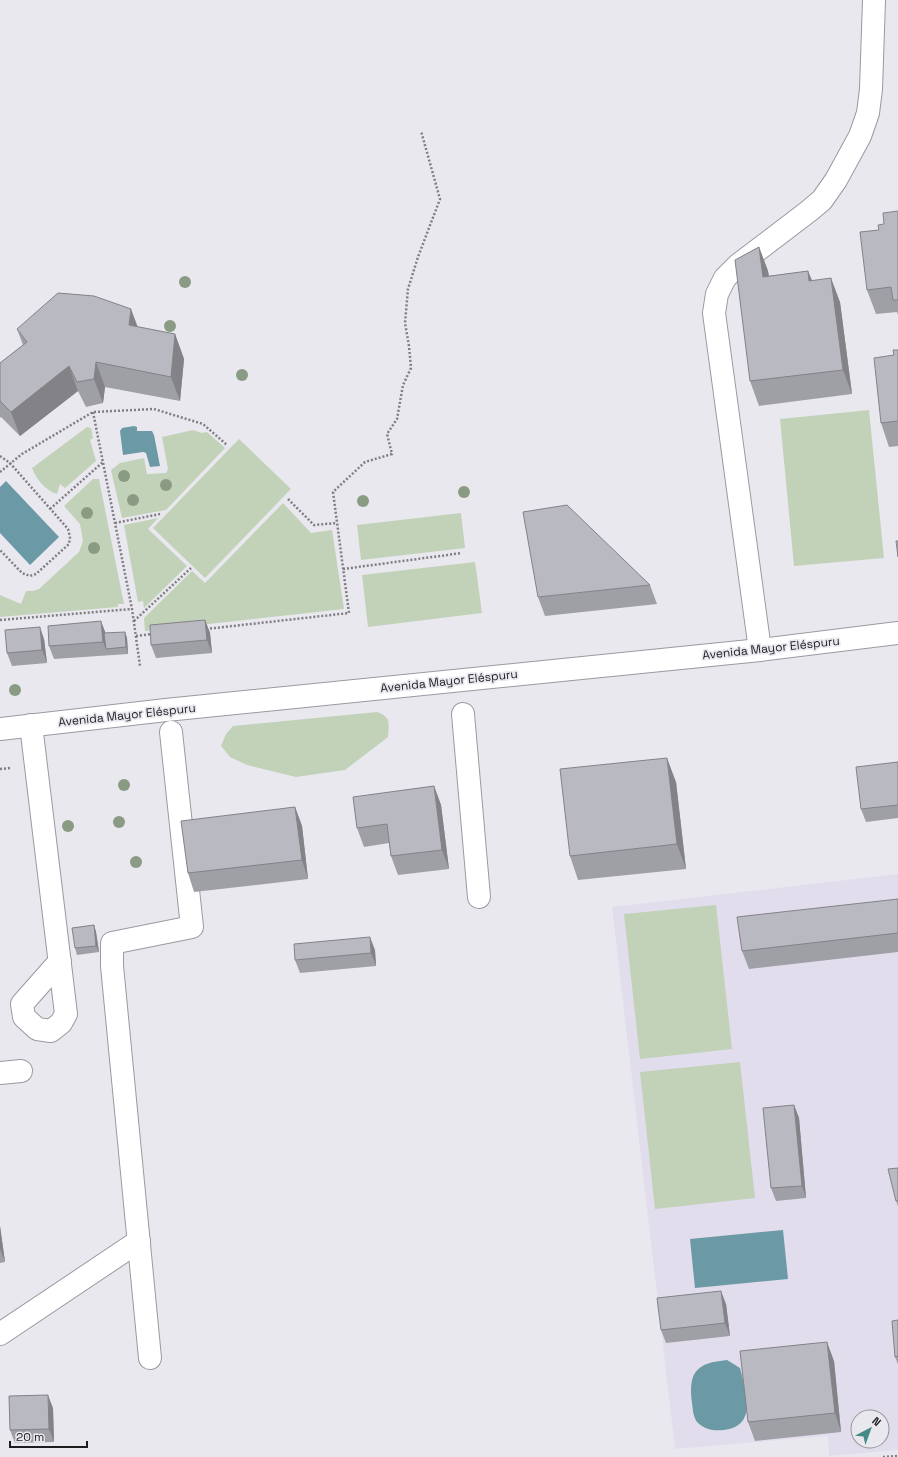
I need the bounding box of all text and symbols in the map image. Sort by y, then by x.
street label: Avenida Mayor Eléspuru [701,633,841,663]
street label: Avenida Mayor Eléspuru [379,666,519,696]
street label: Avenida Mayor Eléspuru [57,700,197,730]
north arrow [850,1409,890,1449]
text: N [869,1414,884,1429]
scale bar [10,1423,87,1449]
text: 20 m [16,1429,44,1445]

